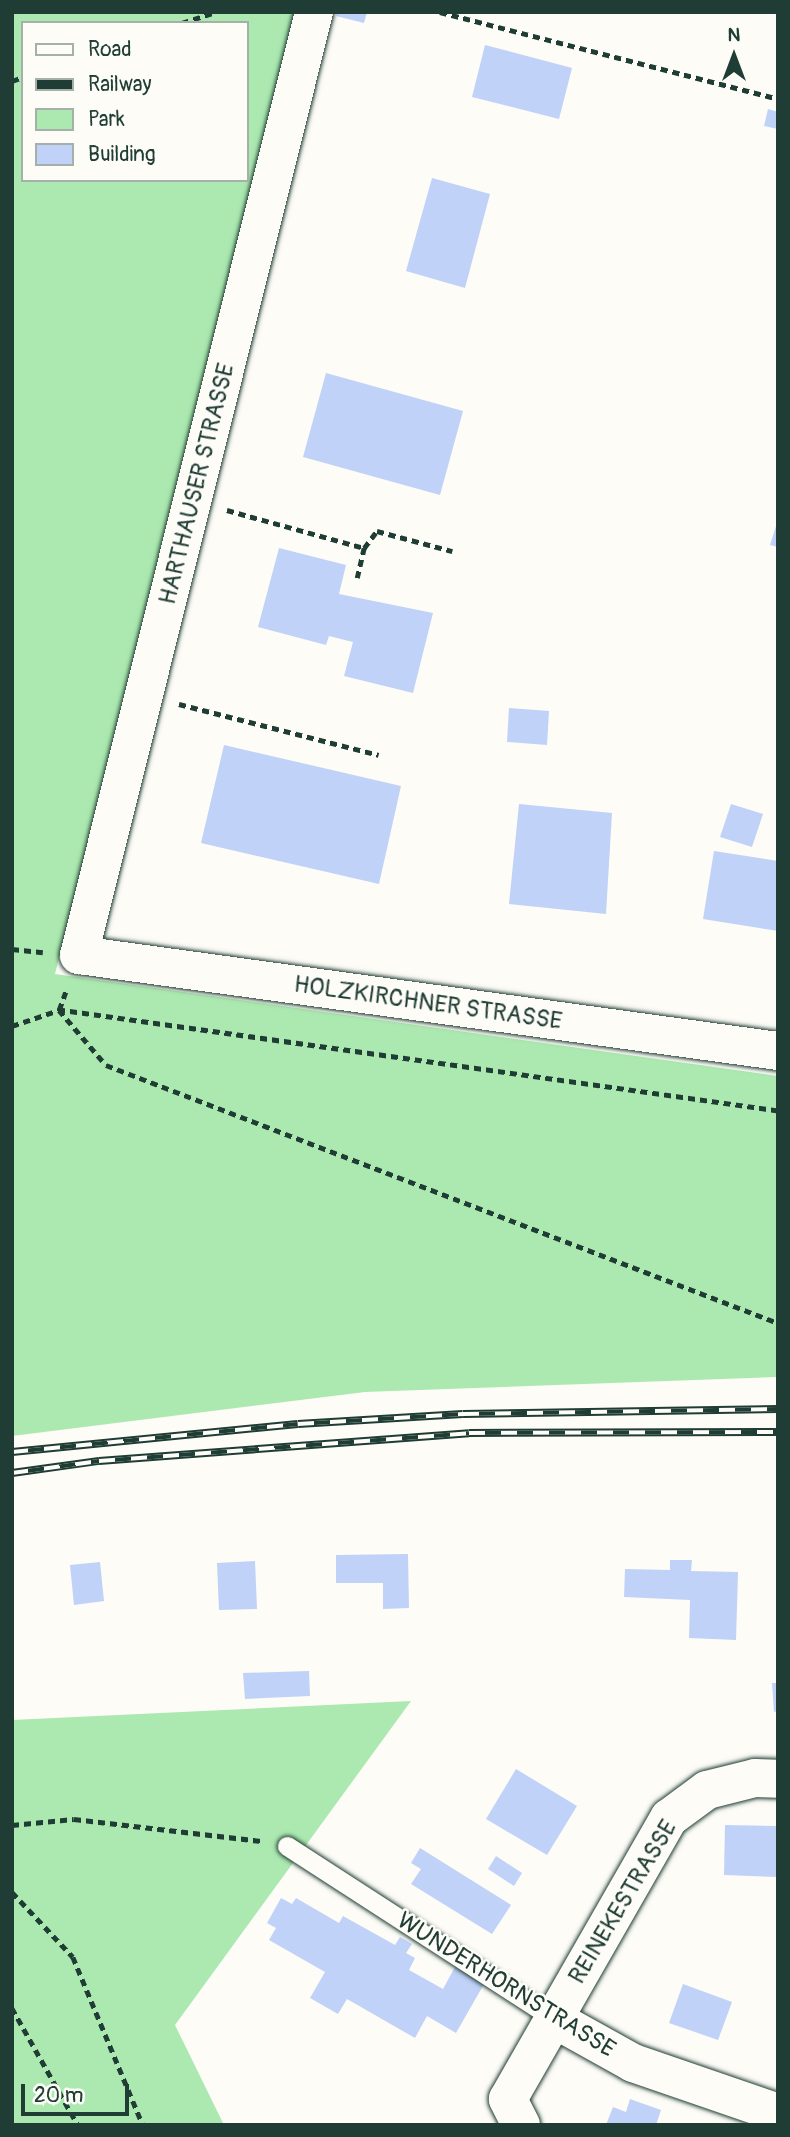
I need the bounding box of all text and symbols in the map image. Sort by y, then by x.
legend [21,21,248,182]
north arrow [699,21,769,91]
text: N [728,23,740,47]
text: Road [88,36,132,63]
text: Railway [88,71,152,98]
text: Park [88,106,125,133]
text: Building [88,141,155,168]
street label: HARTHAUSER STRASSE [153,360,241,608]
street label: HOLZKIRCHNER STRASSE [292,970,564,1036]
street label: REINEKESTRASSE [563,1815,683,1989]
street label: WUNDERHORNSTRASSE [392,1906,620,2064]
scale bar [24,2070,133,2114]
text: 20 m [34,2082,83,2109]

